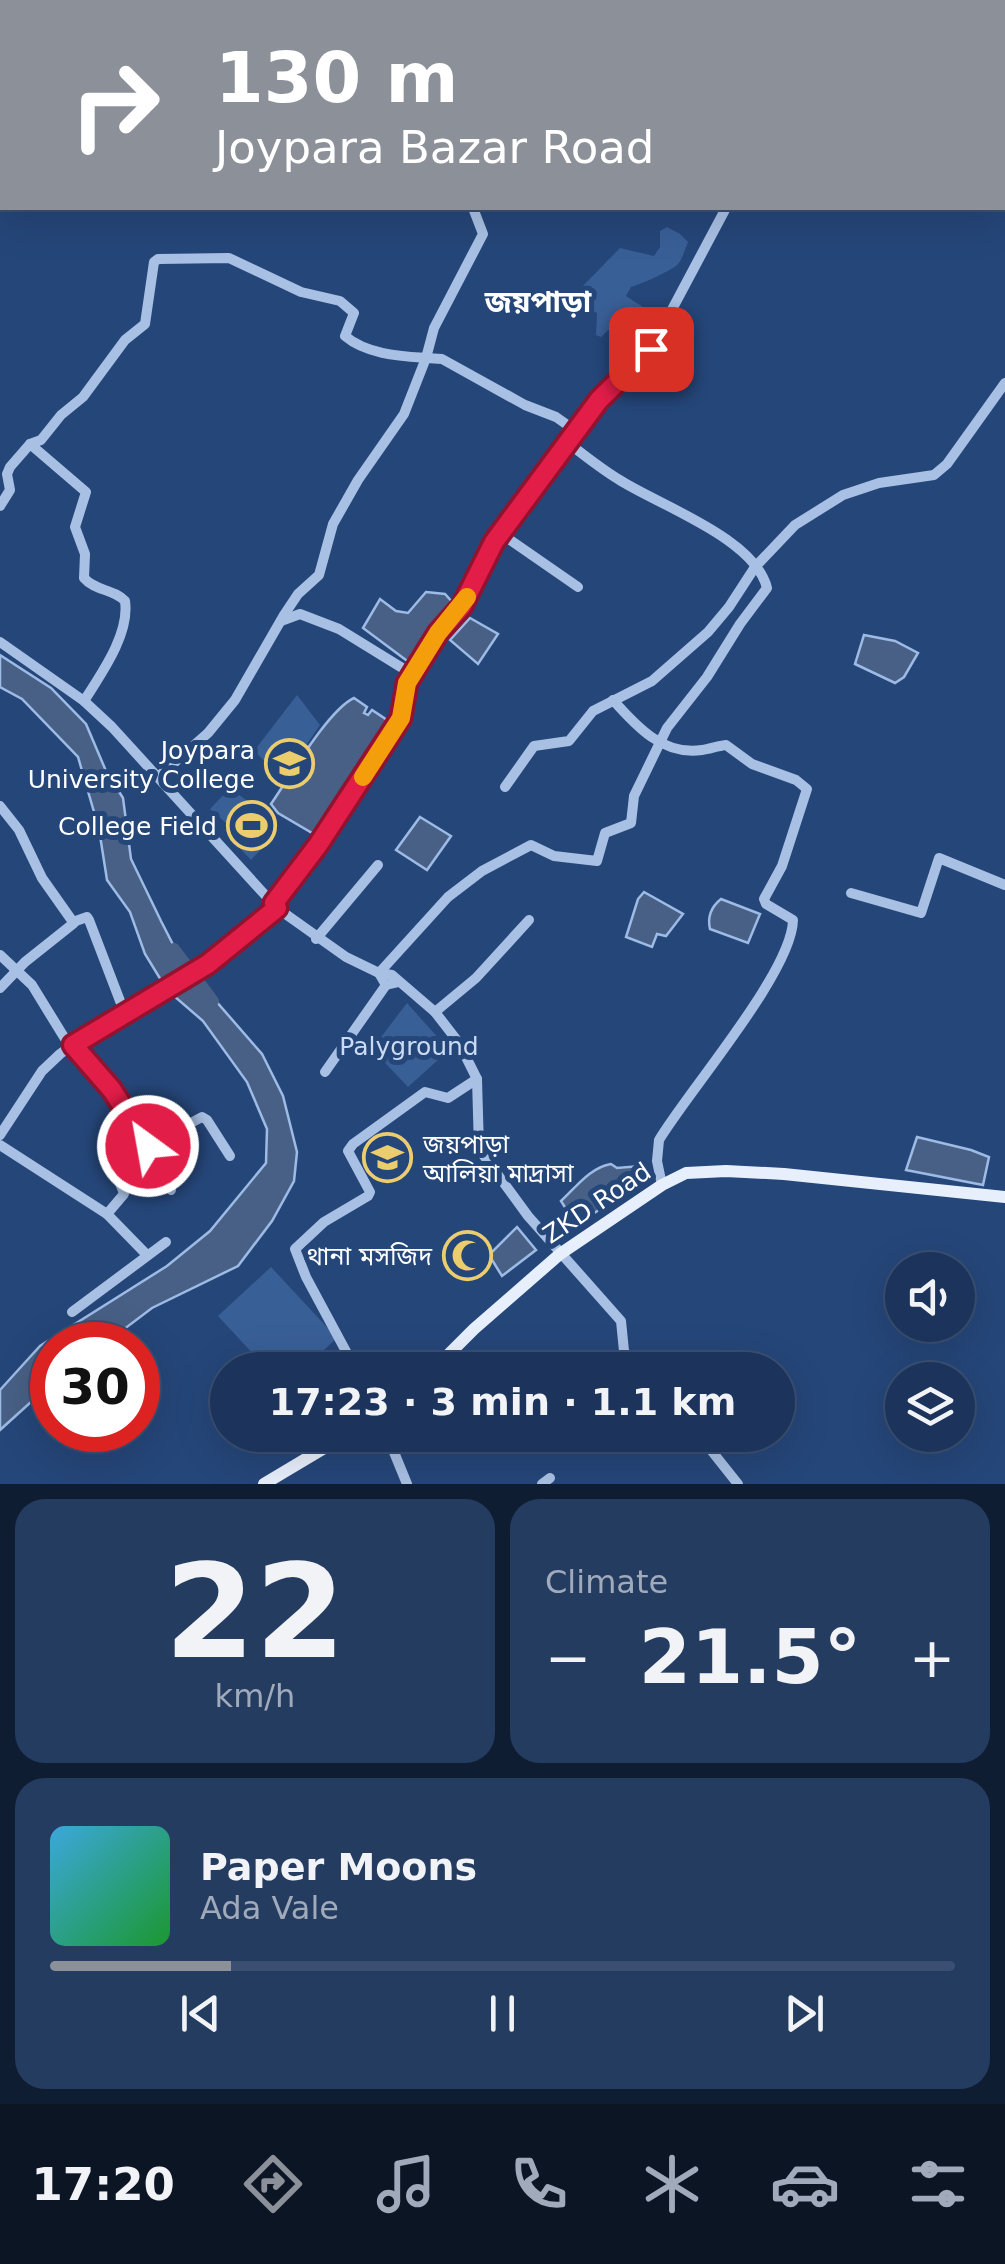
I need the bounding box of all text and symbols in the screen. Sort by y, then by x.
text: 130 m [215,37,458,119]
icon: right [50,40,180,170]
text: Joypara Bazar Road [215,121,654,174]
district label: জয়পাড়া [484,284,592,319]
pin [609,307,694,392]
icon: arrive [624,322,679,377]
place label: Joypara University College [28,736,255,794]
school or university icon: Joypara University College [264,738,316,790]
sports icon: College Field [226,800,278,852]
place label: College Field [58,812,217,841]
park label: Palyground [339,1032,479,1061]
position arrow [96,1094,200,1198]
place label: জয়পাড়া আলিয়া মাদ্রাসা [422,1130,574,1188]
school or university icon: জয়পাড়া আলিয়া মাদ্রাসা [362,1132,414,1184]
street label: ZKD Road [538,1156,656,1250]
mosque icon: থানা মসজিদ [441,1230,493,1282]
place label: থানা মসজিদ [307,1242,433,1271]
map controls [885,1252,975,1452]
button: sound [885,1252,975,1342]
speed limit sign: 30 [30,1322,160,1452]
button: layers [885,1362,975,1452]
text: 17:23 · 3 min · 1.1 km [269,1380,736,1424]
text: 22 [165,1536,345,1688]
text: Climate [545,1563,668,1601]
text: 21.5° [639,1613,861,1701]
text: − [545,1626,591,1690]
text: + [909,1626,955,1690]
text: km/h [215,1677,295,1715]
text: Paper Moons [200,1845,477,1889]
text: Ada Vale [200,1889,339,1927]
icon: previous [173,1986,228,2041]
icon: pause [475,1986,530,2041]
icon: next [777,1986,832,2041]
icon: directions [238,2149,308,2219]
icon: music [371,2149,441,2219]
icon: phone [504,2149,574,2219]
icon: climate [637,2149,707,2219]
icon: car [770,2149,840,2219]
icon: filters [903,2149,973,2219]
text: 17:20 [32,2158,175,2211]

